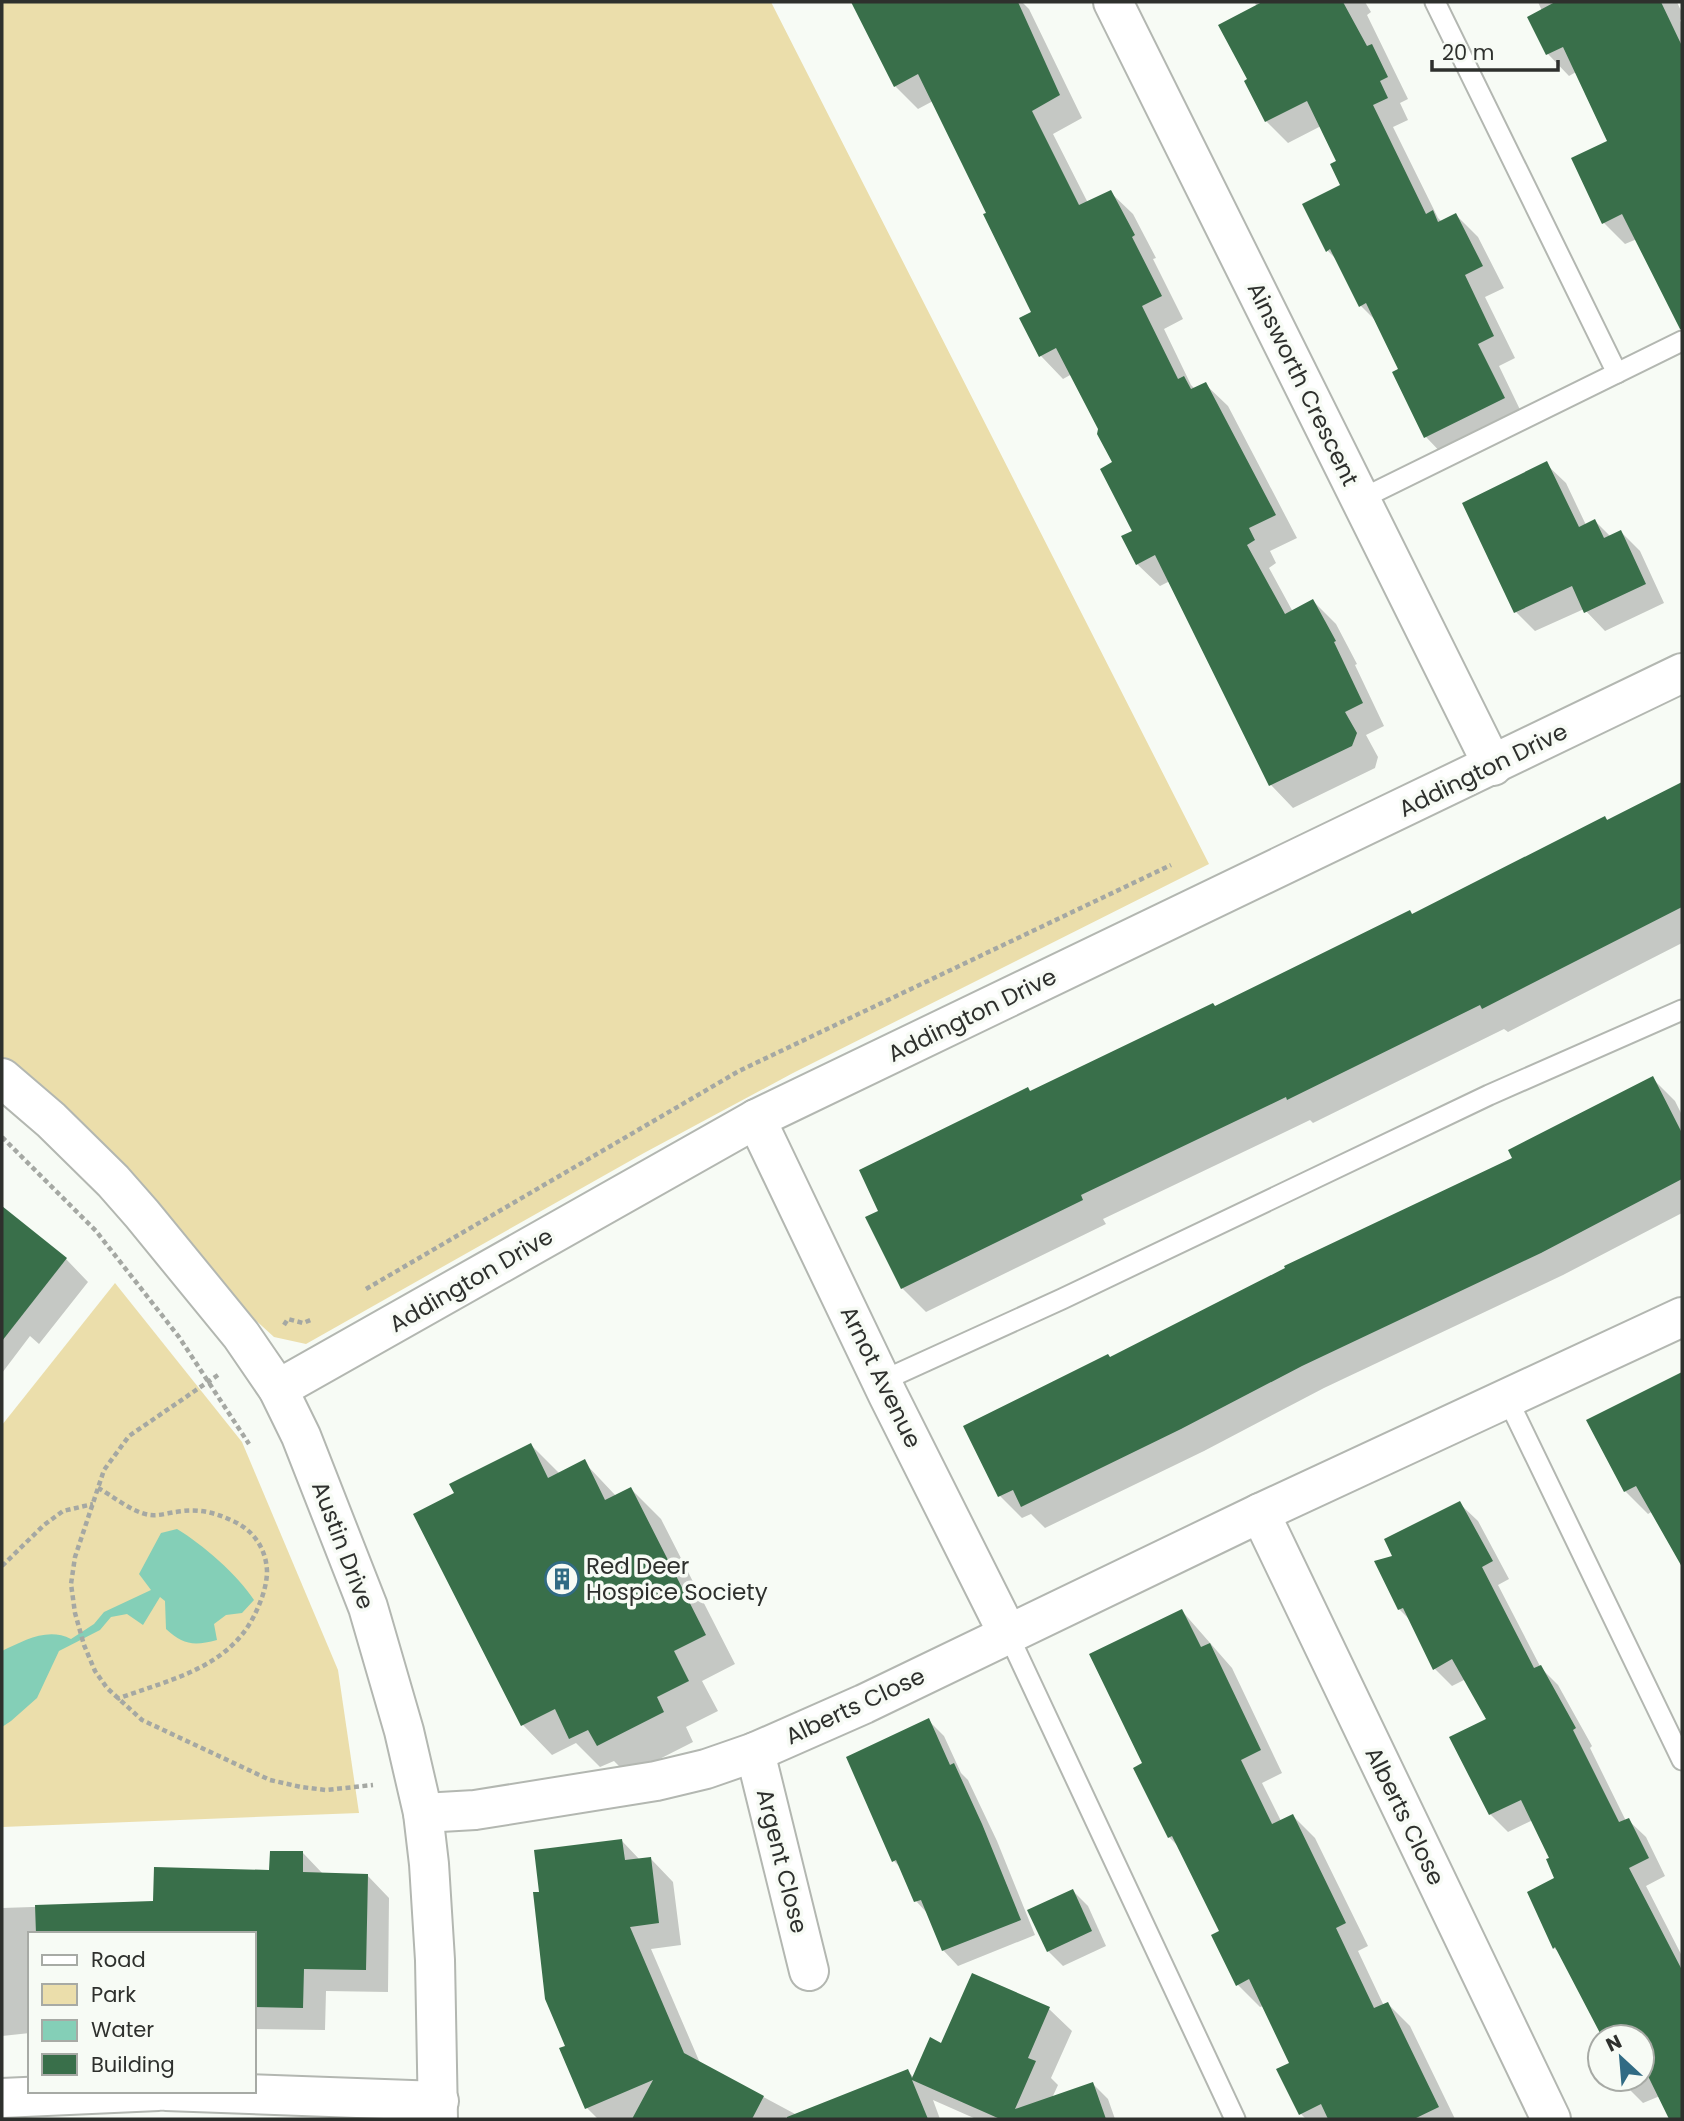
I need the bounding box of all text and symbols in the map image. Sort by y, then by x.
scale bar [1432,28,1558,72]
text: 20 m [1442,38,1495,67]
street label: Ainsworth Crescent [1240,277,1366,491]
street label: Addington Drive [1393,715,1573,825]
street label: Addington Drive [882,960,1062,1070]
street label: Addington Drive [383,1220,559,1340]
street label: Arnot Avenue [833,1301,929,1453]
street label: Austin Drive [304,1476,382,1614]
place label: Red Deer Hospice Society [586,1550,768,1608]
building icon: Red Deer Hospice Society [543,1560,581,1598]
street label: Alberts Close [780,1660,930,1752]
street label: Alberts Close [1358,1741,1452,1891]
street label: Argent Close [749,1786,815,1936]
legend [28,1932,256,2093]
text: Road [91,1945,146,1974]
text: Park [91,1980,136,2009]
text: Water [91,2015,154,2044]
north arrow [1586,2023,1656,2093]
text: N [1601,2028,1626,2058]
text: Building [91,2050,175,2079]

